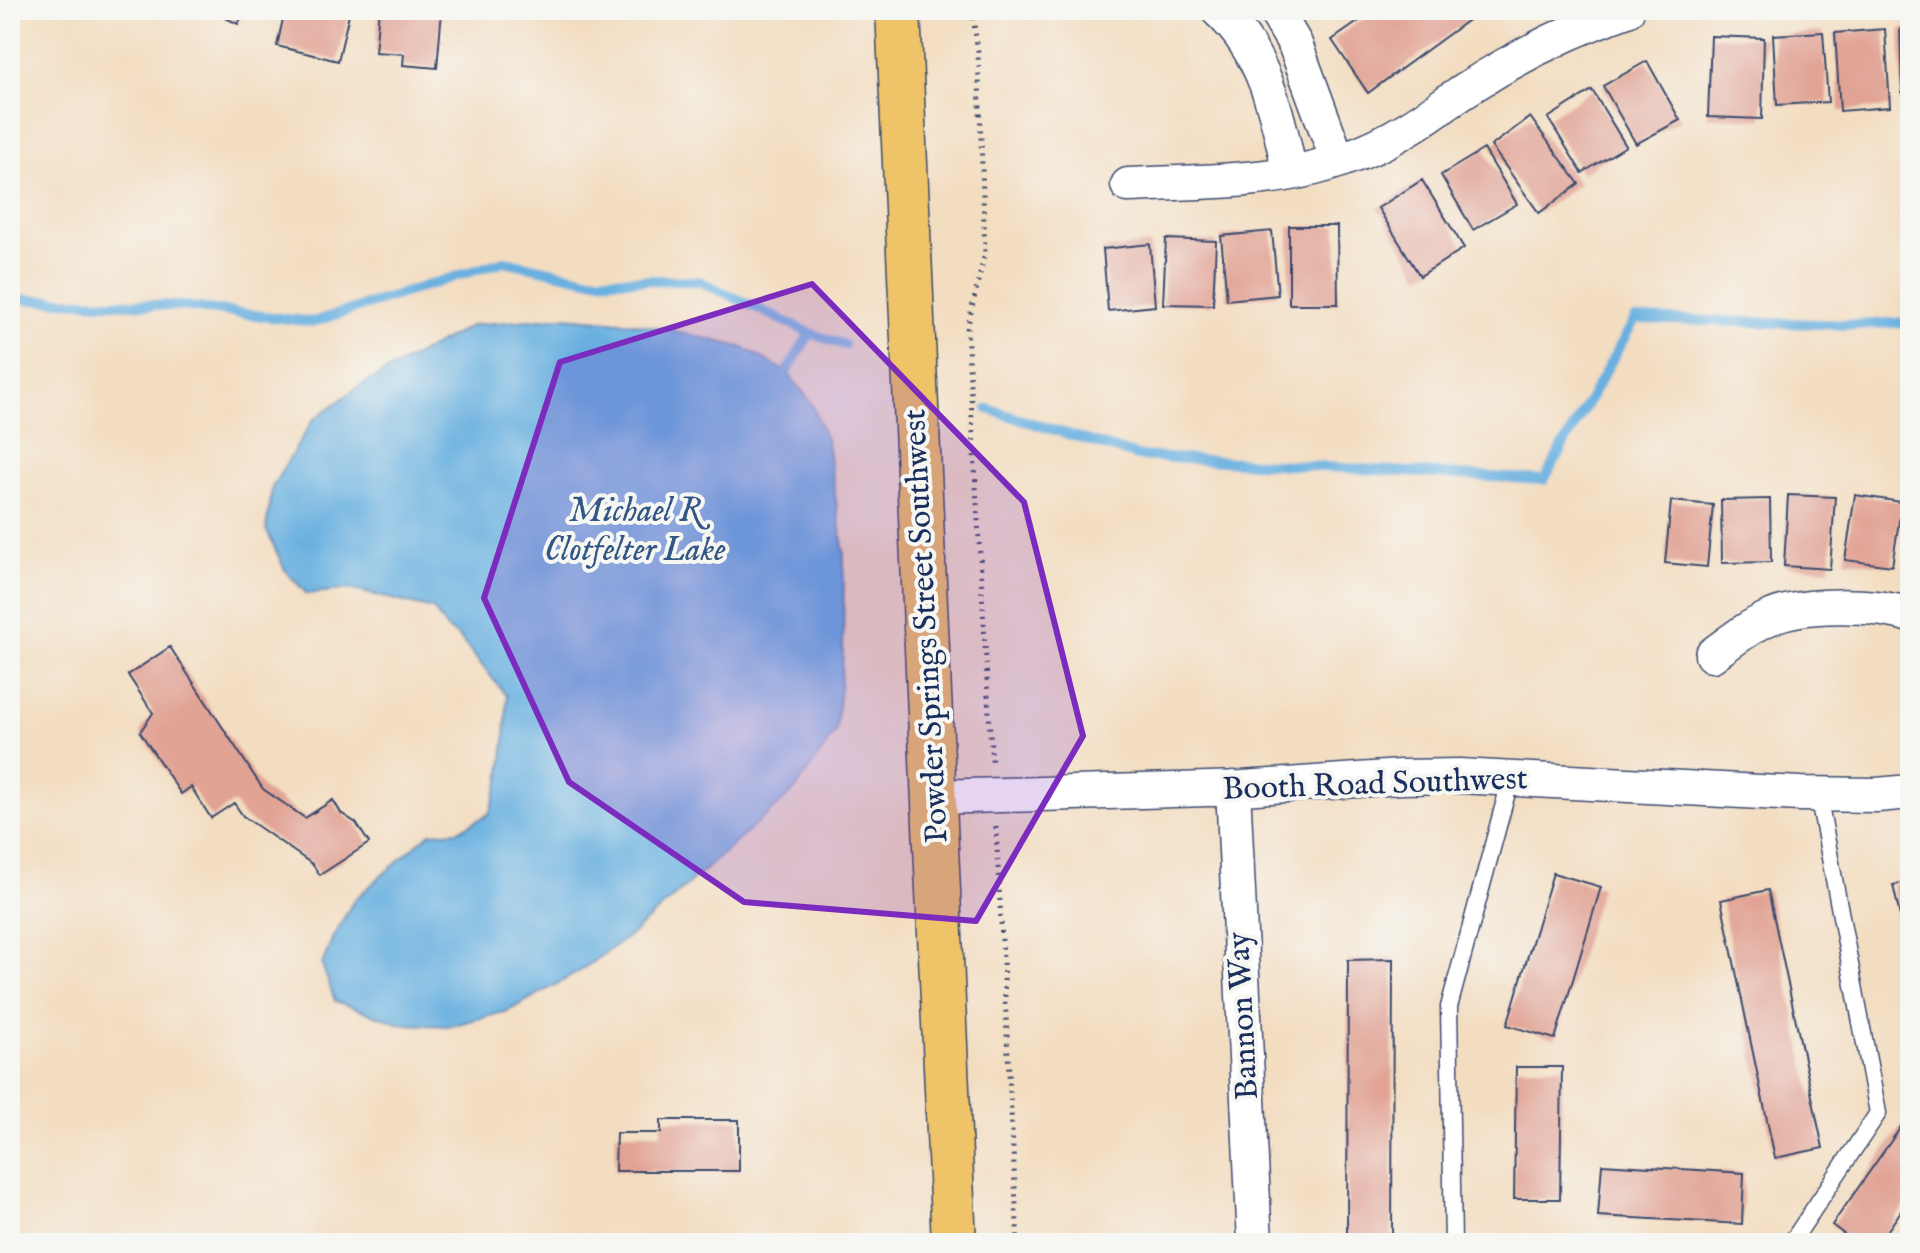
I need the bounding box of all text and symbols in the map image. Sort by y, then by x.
street label: Powder Springs Street Southwest [895,408,959,844]
water label: Michael R Clotfelter Lake [544,490,726,572]
street label: Booth Road Southwest [1222,759,1528,811]
street label: Bannon Way [1219,931,1269,1101]

